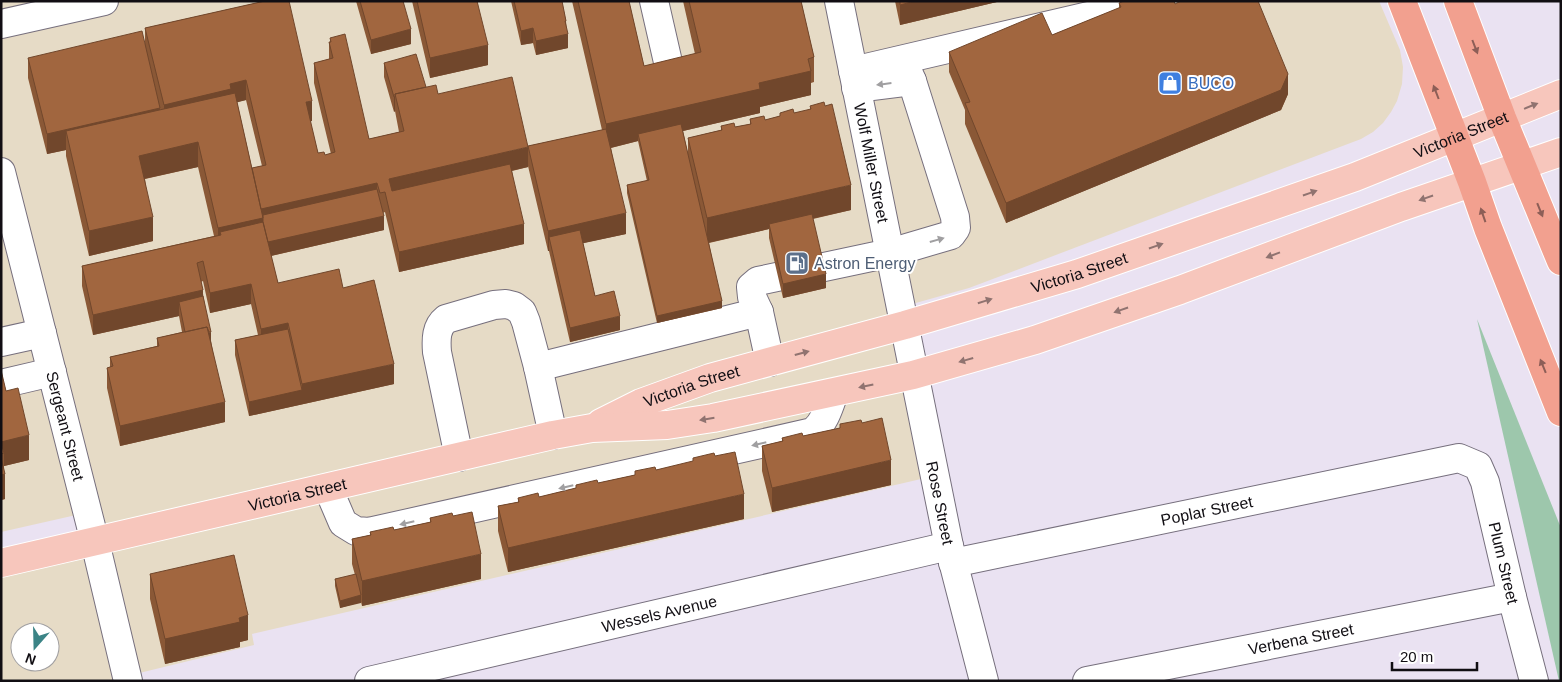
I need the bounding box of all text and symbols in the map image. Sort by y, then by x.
one-way arrow [1472,40,1480,54]
shop icon: BUCO [1157,70,1183,96]
place label: BUCO [1188,75,1234,92]
one-way arrow [876,80,892,88]
one-way arrow [1432,85,1440,99]
street label: Wolf Miller Street [851,101,892,225]
one-way arrow [1524,102,1539,110]
street label: Victoria Street [1411,108,1511,161]
one-way arrow [1302,189,1317,196]
one-way arrow [1418,195,1433,203]
one-way arrow [1537,203,1545,218]
one-way arrow [1479,207,1487,222]
one-way arrow [929,235,944,243]
one-way arrow [1149,242,1164,250]
street label: Victoria Street [1029,248,1130,296]
fuel station icon: Astron Energy [784,250,810,276]
one-way arrow [1266,252,1281,259]
place label: Astron Energy [814,255,915,272]
one-way arrow [977,297,992,305]
one-way arrow [1113,307,1128,315]
one-way arrow [795,349,810,357]
one-way arrow [958,356,974,364]
one-way arrow [1539,358,1547,373]
street label: Victoria Street [641,362,742,410]
street label: Sergeant Street [43,369,88,483]
one-way arrow [858,382,873,390]
one-way arrow [698,415,714,423]
one-way arrow [751,440,766,448]
street label: Rose Street [924,460,957,547]
street label: Victoria Street [246,475,348,514]
one-way arrow [558,483,573,491]
street label: Poplar Street [1159,492,1255,528]
one-way arrow [400,519,415,527]
street label: Plum Street [1486,520,1522,606]
street label: Wessels Avenue [600,592,719,635]
street label: Verbena Street [1247,620,1355,657]
north arrow [10,622,60,672]
scale bar [1392,640,1477,672]
text: 20 m [1400,648,1433,665]
text: N [23,650,38,668]

